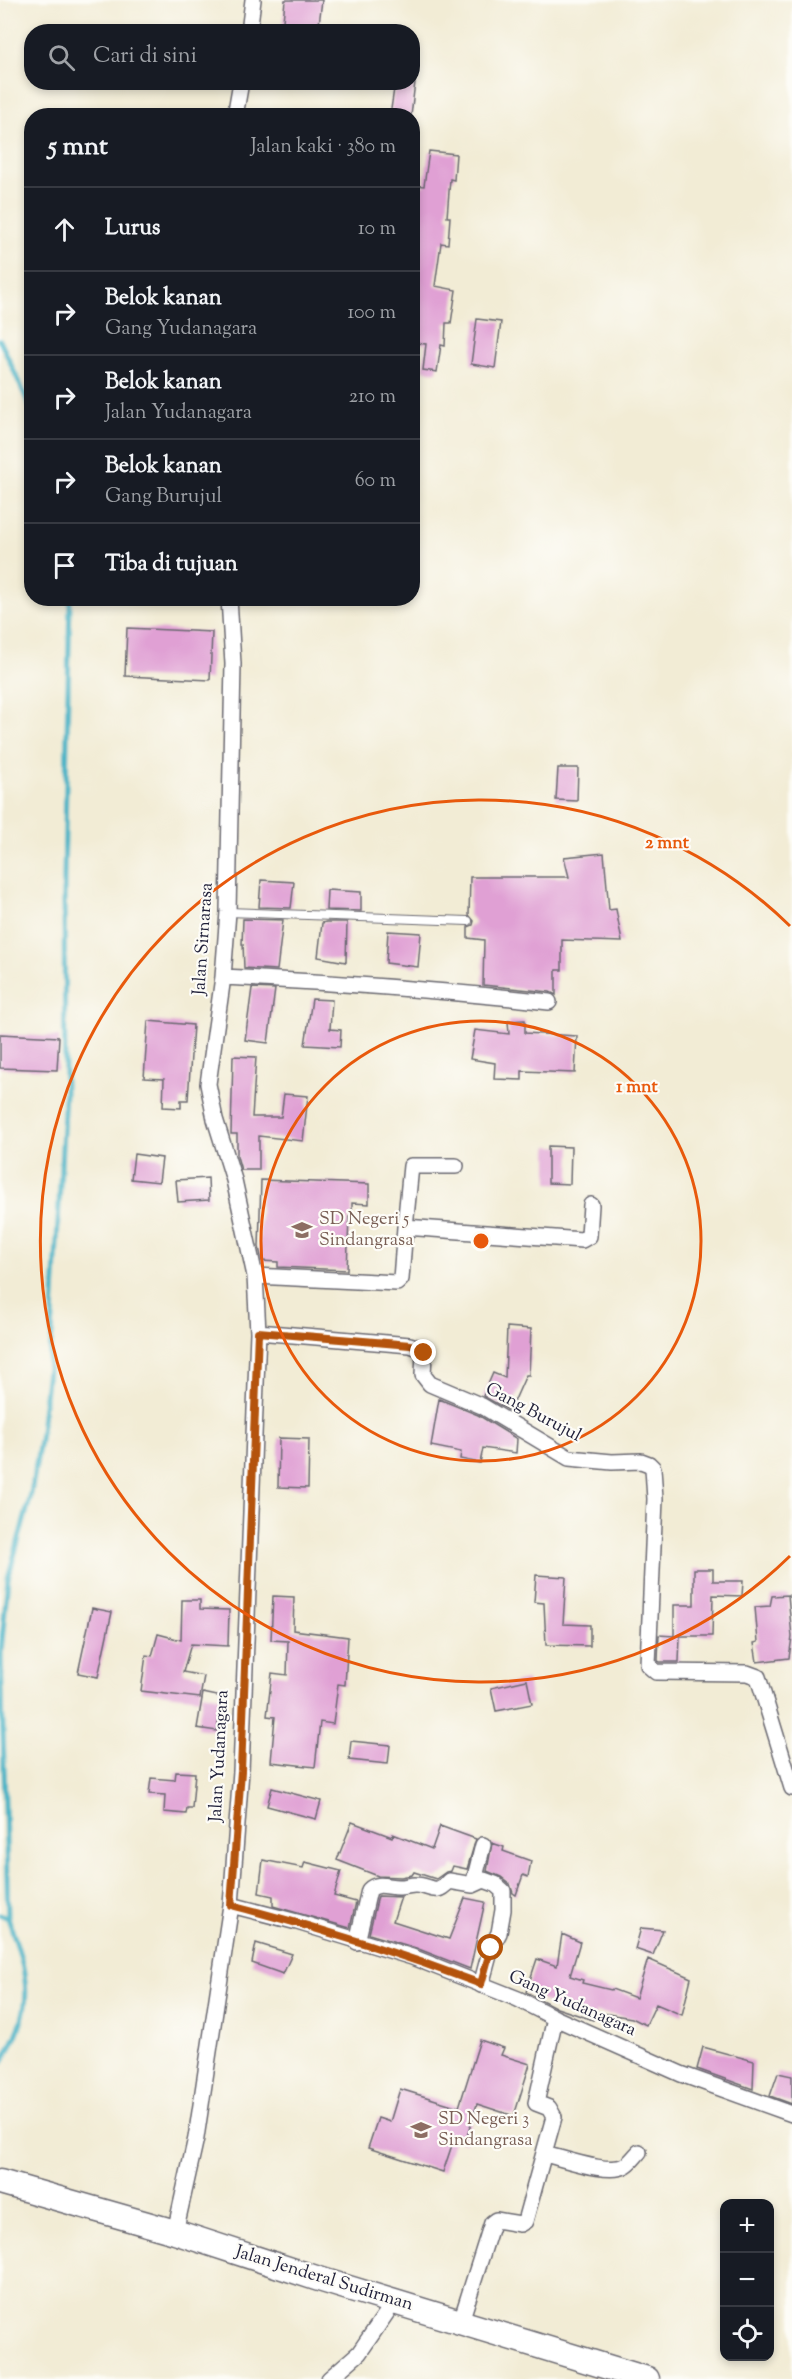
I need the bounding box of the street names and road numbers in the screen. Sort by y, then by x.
street label: Jalan Sirnarasa [187,882,221,997]
street label: Gang Burujul [480,1377,586,1449]
street label: Jalan Yudanagara [204,1689,236,1824]
street label: Gang Yudanagara [504,1964,640,2044]
street label: Jalan Jenderal Sudirman [231,2239,416,2319]

